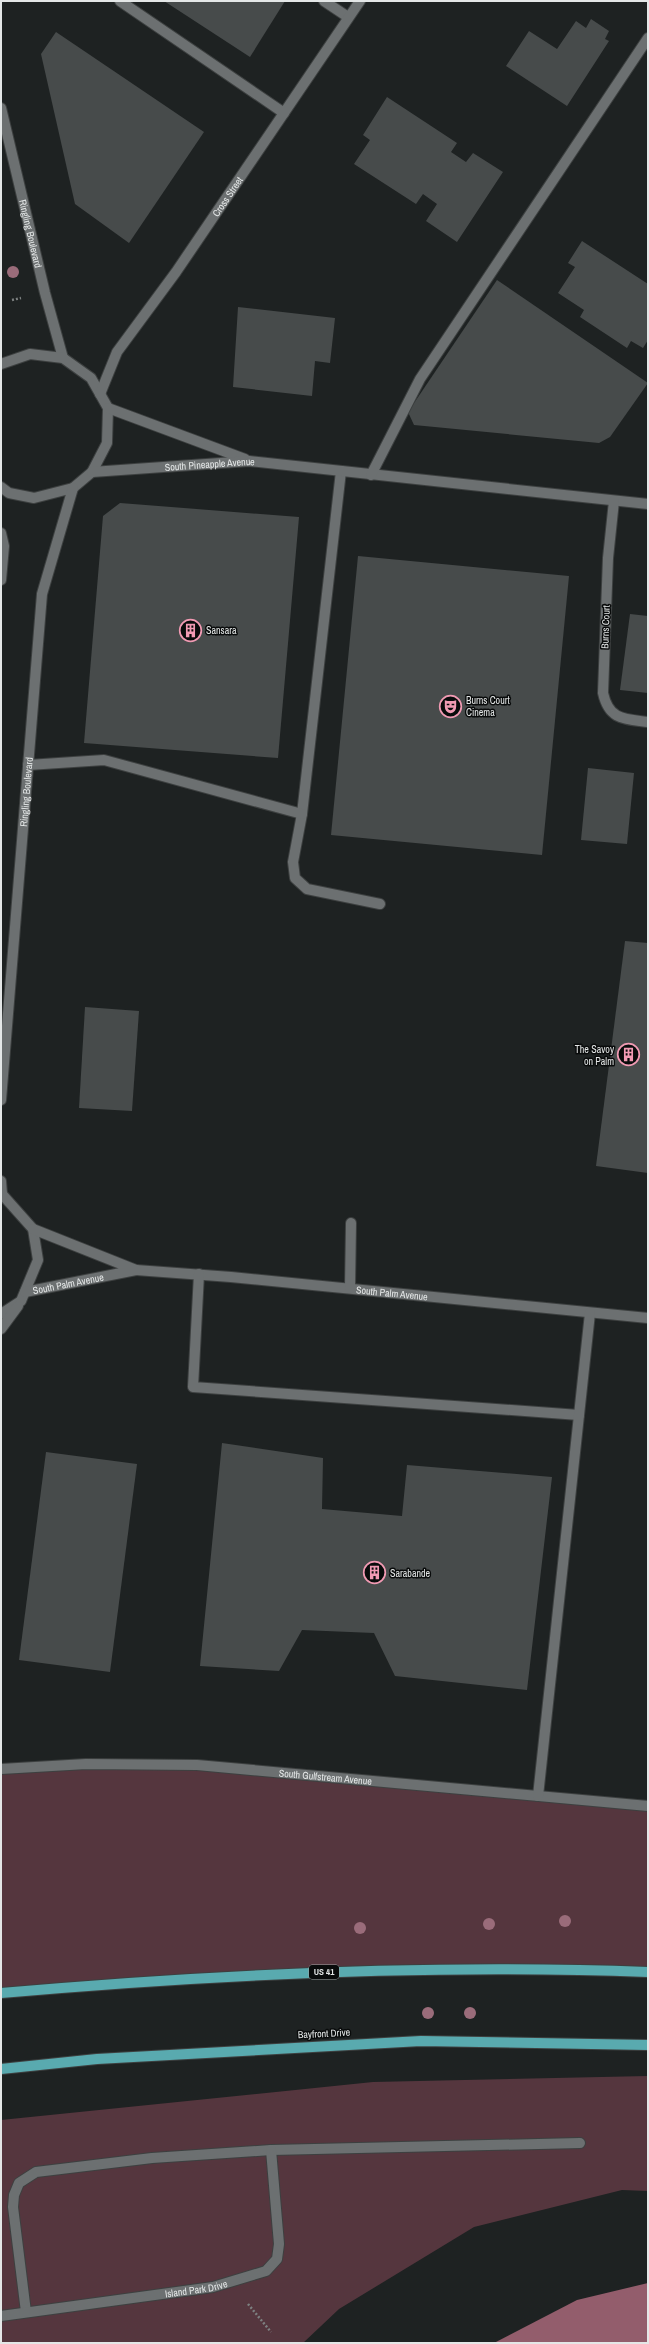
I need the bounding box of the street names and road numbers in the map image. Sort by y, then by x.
street label: Cross Street [209,174,246,219]
street label: Ringling Boulevard [16,198,45,269]
street label: South Pineapple Avenue [164,455,256,474]
street label: Burns Court [598,604,613,649]
street label: Ringling Boulevard [17,757,36,827]
street label: South Palm Avenue [32,1270,105,1297]
street label: South Palm Avenue [355,1283,429,1303]
street label: South Gulfstream Avenue [278,1766,373,1788]
road number: US 41 [309,1965,339,1979]
street label: Bayfront Drive [298,2026,351,2041]
street label: Island Park Drive [164,2277,229,2301]

